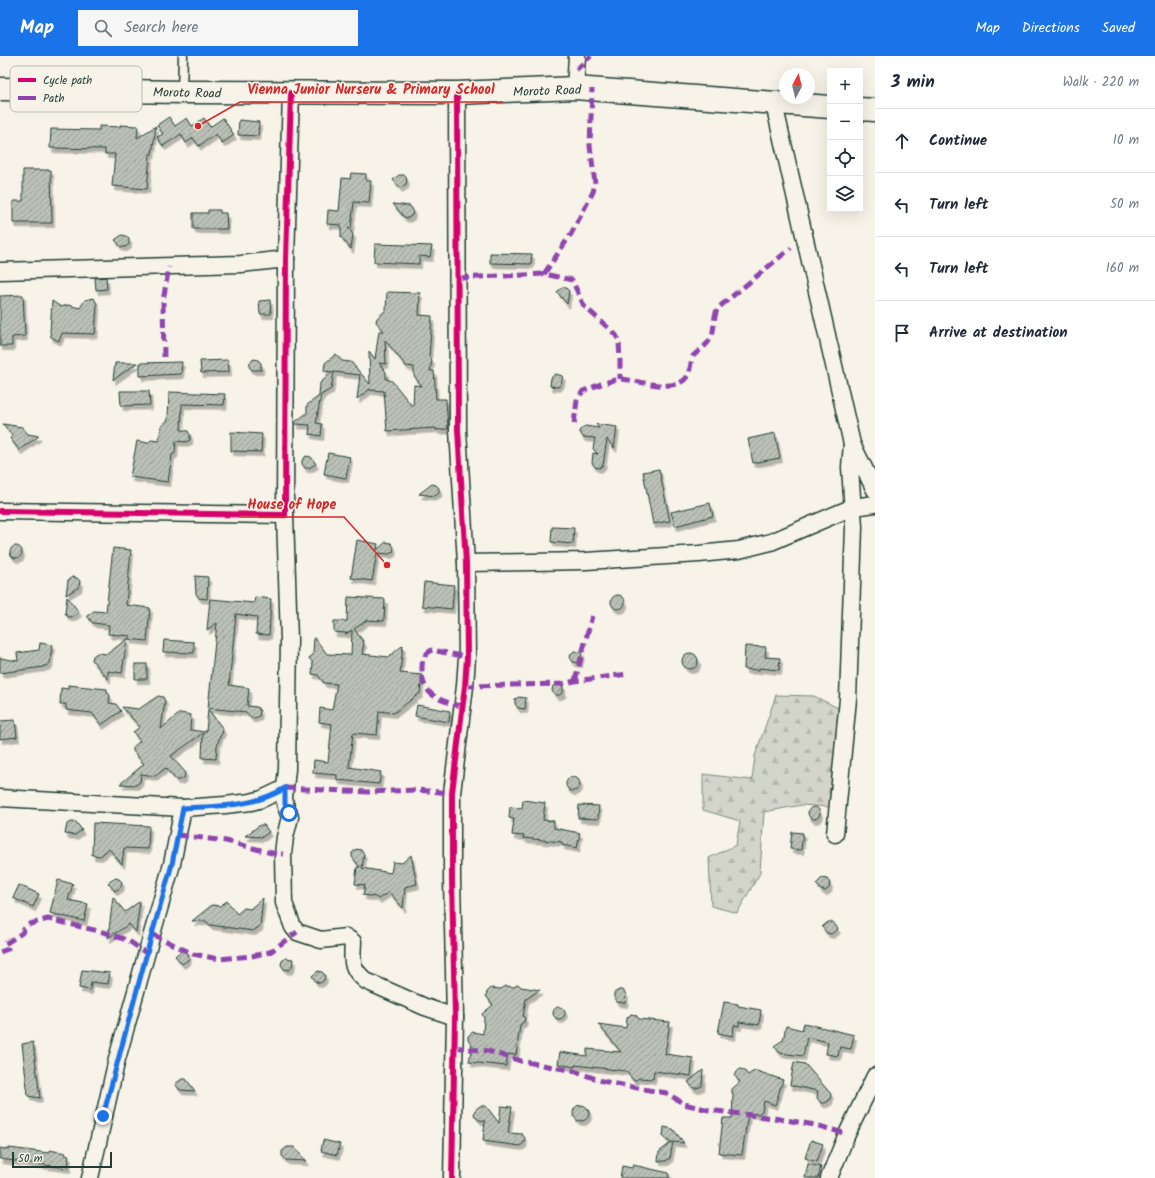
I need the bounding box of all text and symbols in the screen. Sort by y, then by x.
search box [78,10,358,46]
text: Map [20,13,54,43]
text: Search here [124,16,198,40]
icon: search [92,17,114,39]
text: Map [975,17,1000,39]
text: Directions [1022,17,1080,39]
text: Saved [1102,17,1135,39]
legend [10,66,142,112]
north arrow [779,68,815,104]
map controls [827,68,863,212]
button: + [827,68,863,104]
text: 3 min [891,69,935,96]
text: Cycle path [43,72,92,90]
text: Walk · 220 m [1063,72,1139,93]
callout: Vienna Junior Nurseru & Primary School [240,76,503,102]
text: Vienna Junior Nurseru & Primary School [247,79,495,101]
street label: Moroto Road [512,80,582,103]
street label: Moroto Road [153,82,222,105]
text: Path [43,90,64,108]
button: − [827,104,863,140]
text: Continue [929,129,987,153]
icon: ahead [891,130,913,152]
text: 10 m [1113,130,1139,151]
button: locate [827,140,863,176]
button: layers [827,176,863,212]
text: Turn left [929,193,989,217]
icon: left [891,194,913,216]
text: 50 m [1110,194,1139,215]
text: Turn left [929,257,989,281]
icon: left [891,258,913,280]
text: 160 m [1106,258,1139,279]
text: Arrive at destination [929,321,1068,345]
icon: arrive [891,322,913,344]
callout: House of Hope [239,491,344,517]
text: House of Hope [248,494,337,516]
route start [280,804,298,822]
route end [94,1107,112,1125]
scale bar [12,1150,112,1169]
text: 50 m [18,1150,43,1168]

